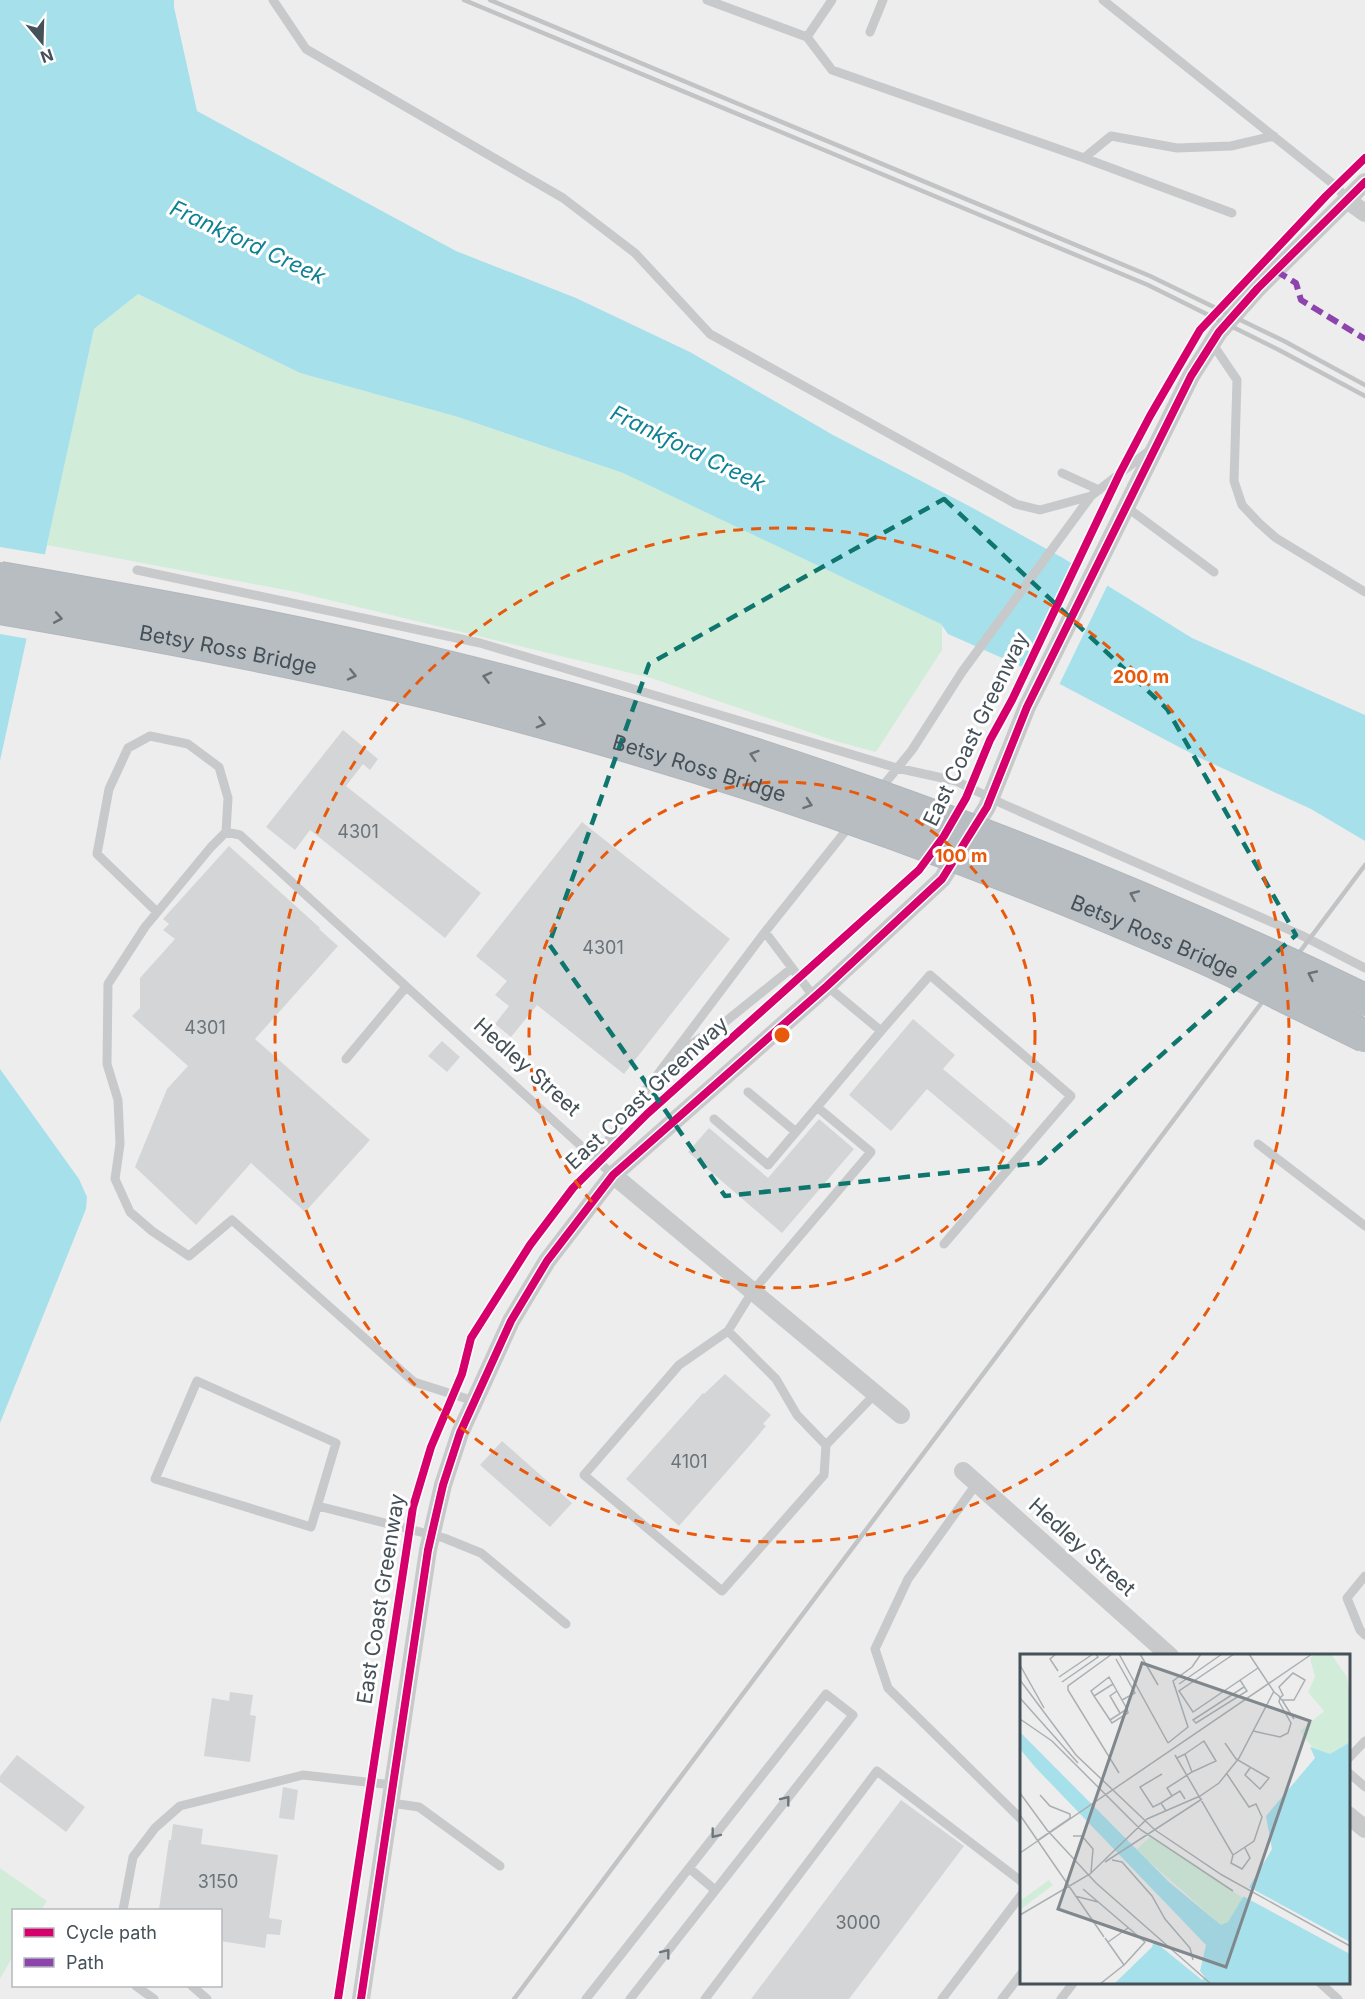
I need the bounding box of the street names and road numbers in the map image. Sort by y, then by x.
street label: Betsy Ross Bridge [137,620,319,679]
street label: East Coast Greenway [918,628,1033,830]
street label: Betsy Ross Bridge [610,729,789,807]
street label: Betsy Ross Bridge [1067,889,1243,984]
street label: East Coast Greenway [560,1011,733,1174]
street label: Hedley Street [469,1012,586,1121]
street label: East Coast Greenway [352,1492,410,1706]
street label: Hedley Street [1024,1492,1141,1601]

